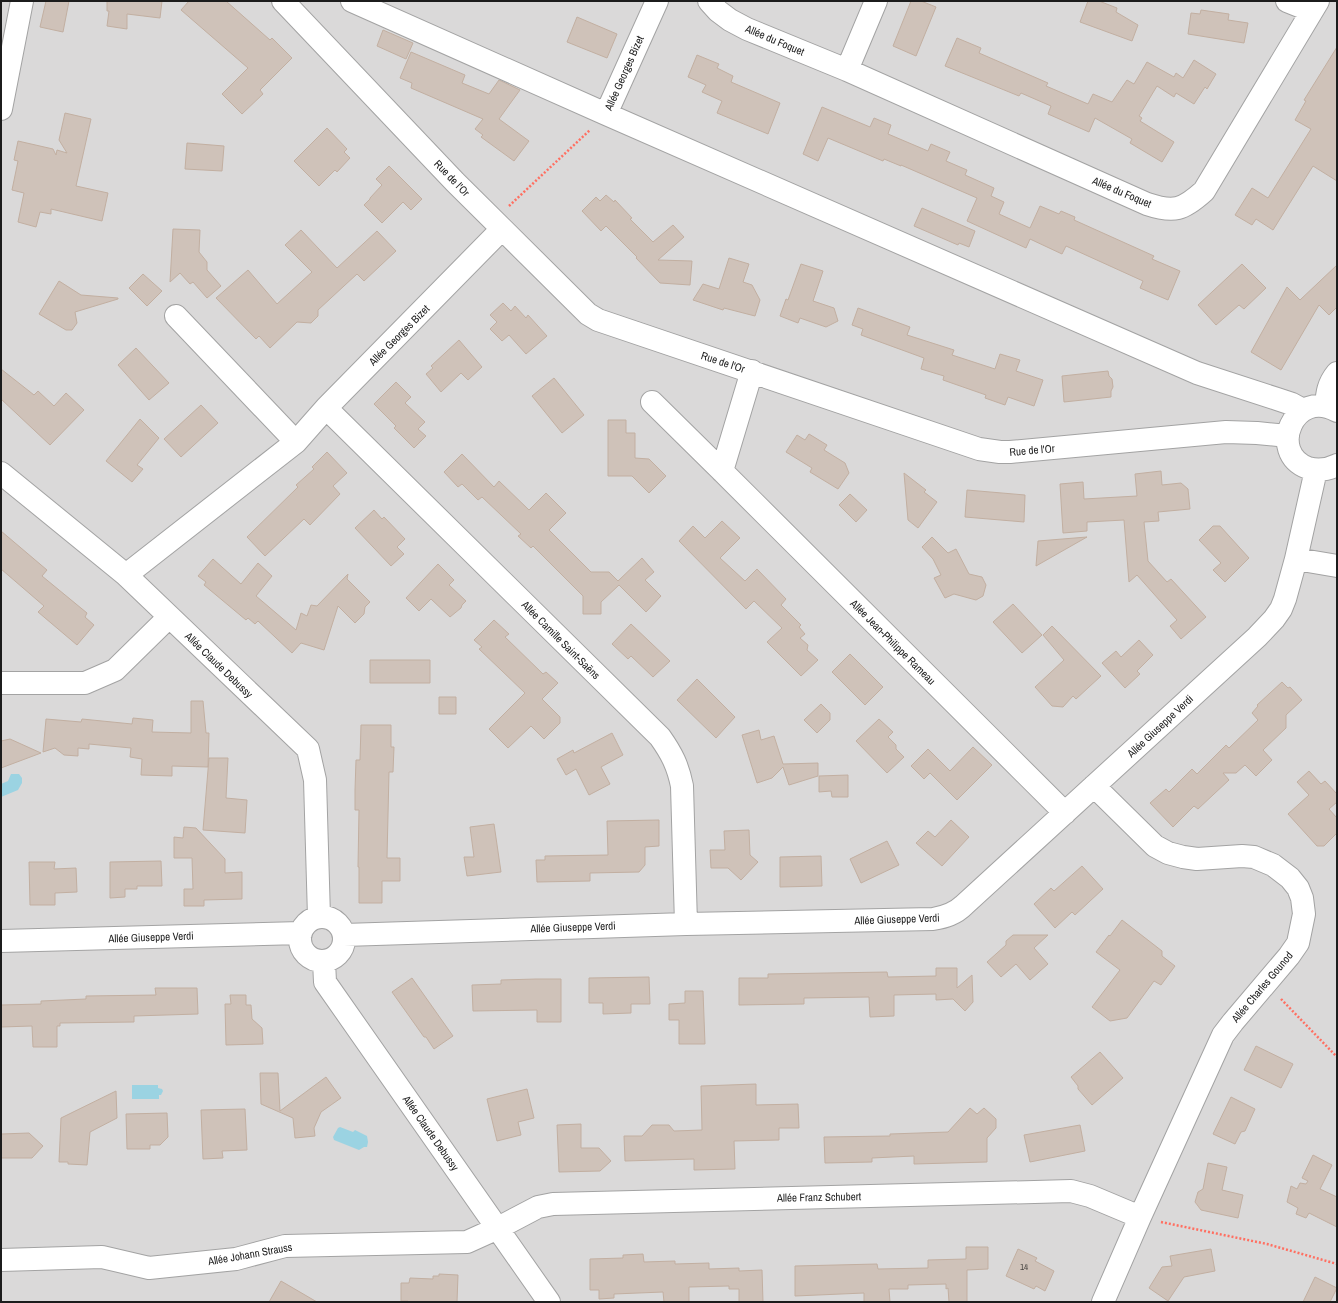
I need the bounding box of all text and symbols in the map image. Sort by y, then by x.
street label: Allée du Foquet [742,21,807,59]
street label: Allée Georges Bizet [601,33,647,113]
street label: Rue de l'Or [431,157,473,199]
street label: Allée du Foquet [1089,173,1154,211]
street label: Allée Georges Bizet [365,301,433,369]
street label: Rue de l'Or [699,348,747,376]
street label: Rue de l'Or [1009,441,1055,459]
street label: Allée Jean-Philippe Rameau [847,596,939,688]
street label: Allée Camille Saint-Saëns [518,597,604,683]
street label: Allée Claude Debussy [181,628,256,701]
street label: Allée Giuseppe Verdi [1123,692,1196,761]
street label: Allée Giuseppe Verdi [853,911,940,928]
street label: Allée Giuseppe Verdi [529,919,616,936]
street label: Allée Giuseppe Verdi [107,929,194,946]
street label: Allée Charles Gounod [1228,949,1296,1026]
street label: Allée Claude Debussy [399,1092,462,1174]
street label: Allée Franz Schubert [776,1189,862,1205]
street label: Allée Johann Strauss [206,1240,294,1268]
house number: 14 [1020,1261,1028,1273]

